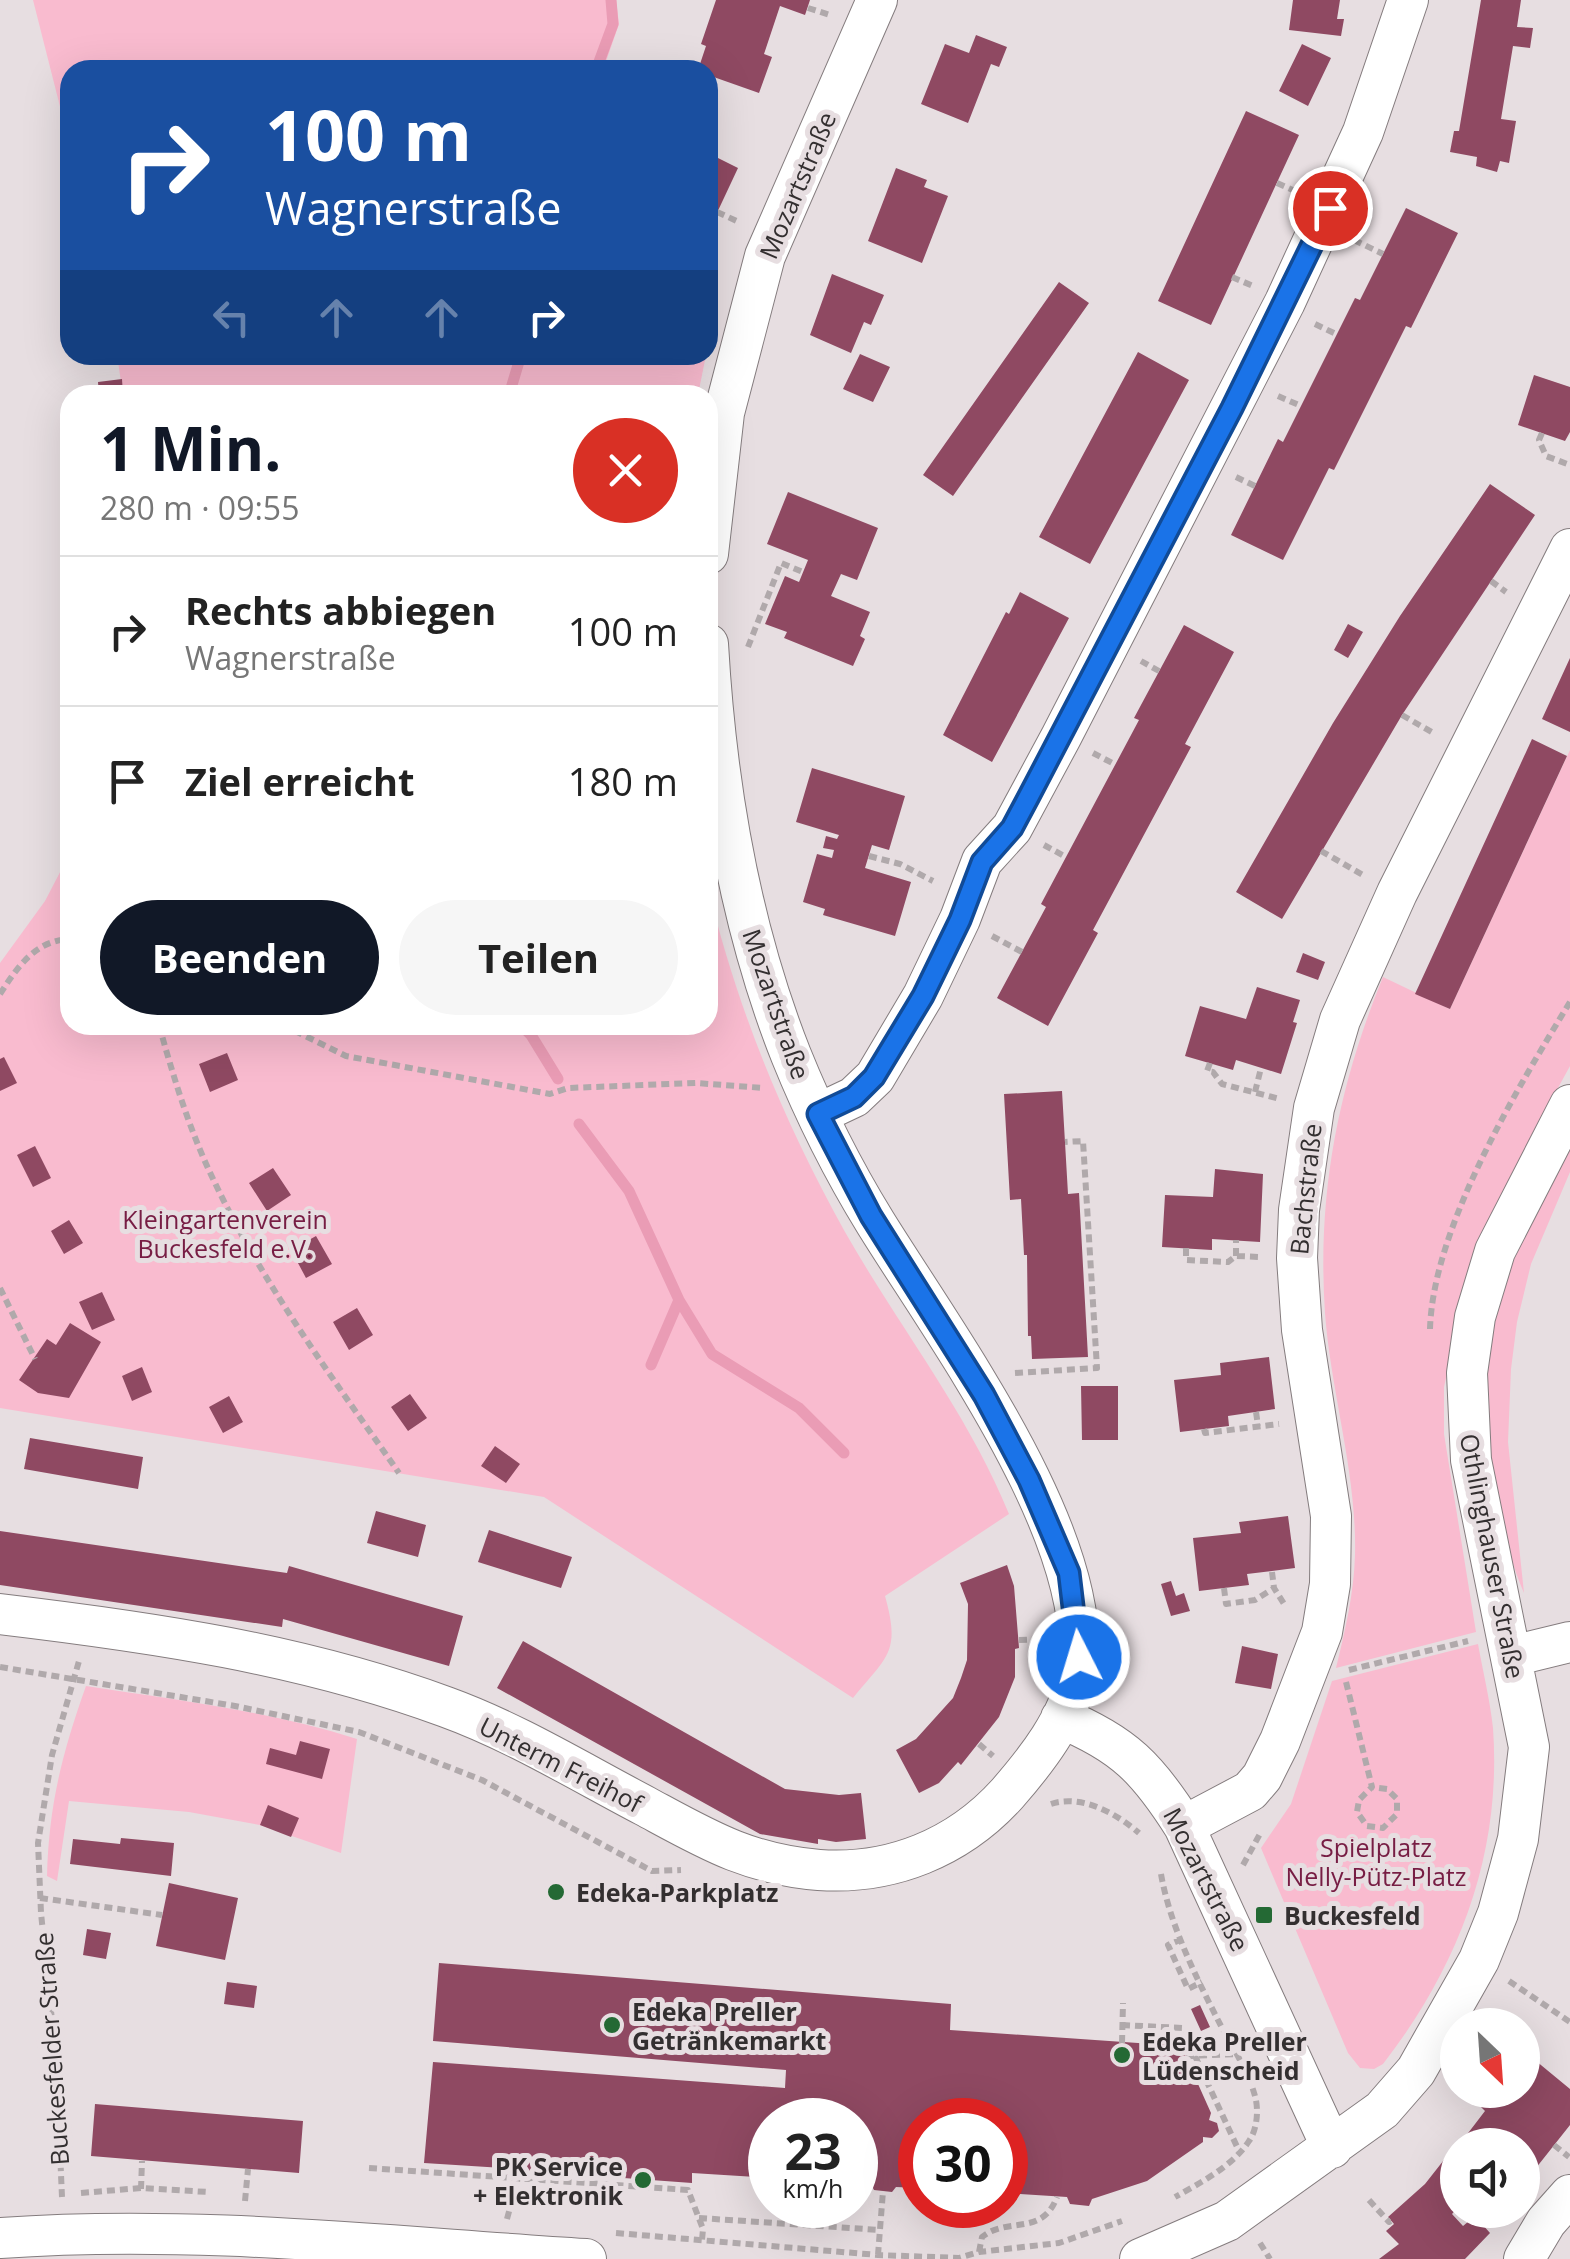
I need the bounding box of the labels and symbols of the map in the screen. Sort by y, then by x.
street label: Mozartstraße [751,106,843,264]
pin [1288,166,1373,251]
street label: Mozartstraße [735,924,819,1084]
street label: Bachstraße [1281,1122,1329,1256]
park label: Kleingartenverein Buckesfeld e.V. [122,1202,328,1265]
street label: Othlinghauser Straße [1453,1431,1533,1681]
position arrow [1027,1605,1131,1709]
street label: Unterm Freihof [474,1708,650,1820]
street label: Mozartstraße [1156,1801,1258,1957]
park label: Spielplatz Nelly-Pütz-Platz [1286,1830,1466,1893]
place label: Edeka-Parkplatz [576,1875,779,1909]
marker: Edeka-Parkplatz [545,1881,567,1903]
place label: Buckesfeld [1284,1898,1421,1932]
marker: Buckesfeld [1253,1904,1275,1926]
street label: Buckesfelder Straße [26,1931,76,2167]
place label: Edeka Preller Getränkemarkt [632,1994,826,2057]
north arrow [1440,2008,1540,2108]
marker: Edeka Preller Getränkemarkt [601,2014,623,2036]
place label: Edeka Preller Lüdenscheid [1142,2024,1307,2087]
marker: Edeka Preller Lüdenscheid [1111,2044,1133,2066]
speed limit sign: 30 [898,2098,1028,2228]
place label: PK Service + Elektronik [473,2149,623,2212]
marker: PK Service + Elektronik [632,2169,654,2191]

